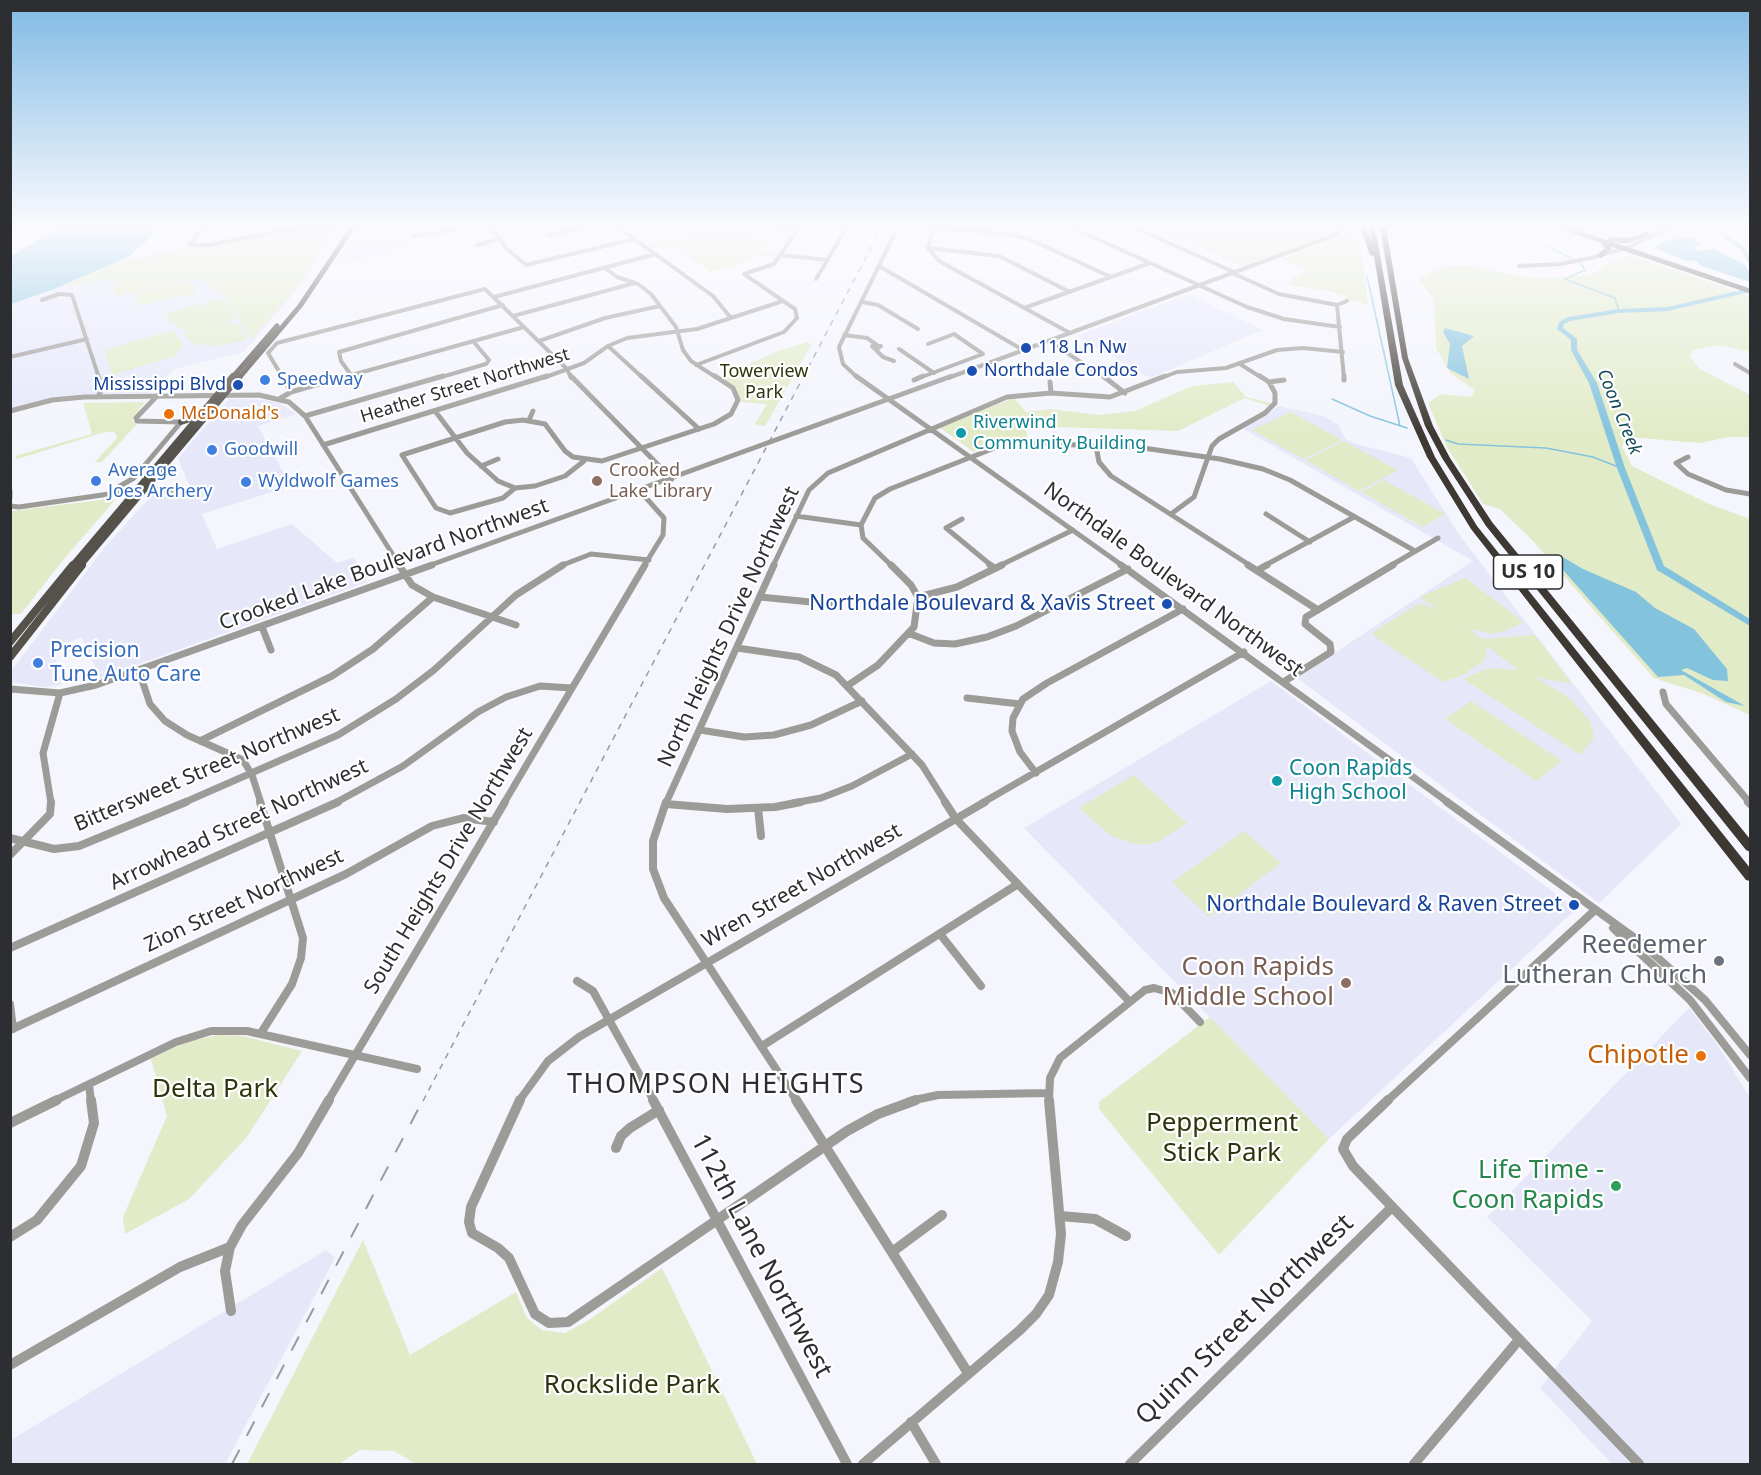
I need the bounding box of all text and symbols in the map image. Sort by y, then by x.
place label: 118 Ln Nw [1038,337,1127,359]
marker: 118 Ln Nw [1019,341,1033,355]
street label: Heather Street Northwest [358,344,572,428]
place label: Northdale Condos [984,360,1138,382]
park label: Towerview Park [720,361,808,404]
marker: Northdale Condos [965,364,979,378]
water label: Coon Creek [1592,366,1646,458]
place label: Speedway [277,369,363,391]
marker: Speedway [258,373,272,387]
place label: Mississippi Blvd [93,374,226,396]
marker: Mississippi Blvd [231,378,245,392]
place label: McDonald's [181,403,279,425]
marker: McDonald's [162,407,176,421]
place label: Riverwind Community Building [973,412,1146,454]
marker: Riverwind Community Building [954,426,968,440]
place label: Goodwill [224,439,298,461]
marker: Goodwill [205,443,219,457]
place label: Average Joes Archery [108,460,212,502]
place label: Crooked Lake Library [609,460,712,502]
place label: Wyldwolf Games [258,471,399,493]
marker: Average Joes Archery [89,474,103,488]
marker: Crooked Lake Library [590,474,604,488]
marker: Wyldwolf Games [239,475,253,489]
street label: Northdale Boulevard Northwest [1038,477,1308,683]
street label: North Heights Drive Northwest [653,483,805,771]
street label: Crooked Lake Boulevard Northwest [216,494,552,636]
road number: US 10 [1494,555,1562,589]
place label: Northdale Boulevard & Xavis Street [809,591,1155,617]
marker: Northdale Boulevard & Xavis Street [1160,597,1174,611]
place label: Precision Tune Auto Care [50,638,201,688]
marker: Precision Tune Auto Care [31,656,45,670]
street label: Bittersweet Street Northwest [70,703,344,837]
street label: South Heights Drive Northwest [359,723,539,999]
street label: Arrowhead Street Northwest [106,754,372,896]
place label: Coon Rapids High School [1289,756,1412,806]
marker: Coon Rapids High School [1270,774,1284,788]
street label: Wren Street Northwest [698,819,906,953]
street label: Zion Street Northwest [141,844,347,958]
place label: Northdale Boulevard & Raven Street [1206,892,1562,918]
marker: Northdale Boulevard & Raven Street [1567,898,1581,912]
place label: Reedemer Lutheran Church [1502,930,1707,992]
place label: Coon Rapids Middle School [1163,952,1334,1014]
marker: Reedemer Lutheran Church [1712,954,1726,968]
marker: Coon Rapids Middle School [1339,976,1353,990]
place label: Chipotle [1587,1040,1689,1072]
marker: Chipotle [1694,1049,1708,1063]
district label: THOMPSON HEIGHTS [567,1069,865,1101]
park label: Delta Park [152,1074,278,1106]
park label: Pepperment Stick Park [1146,1108,1298,1170]
street label: 112th Lane Northwest [684,1129,838,1383]
place label: Life Time - Coon Rapids [1451,1155,1604,1216]
marker: Life Time - Coon Rapids [1609,1179,1623,1193]
street label: Quinn Street Northwest [1130,1208,1360,1432]
park label: Rockslide Park [544,1370,720,1402]

